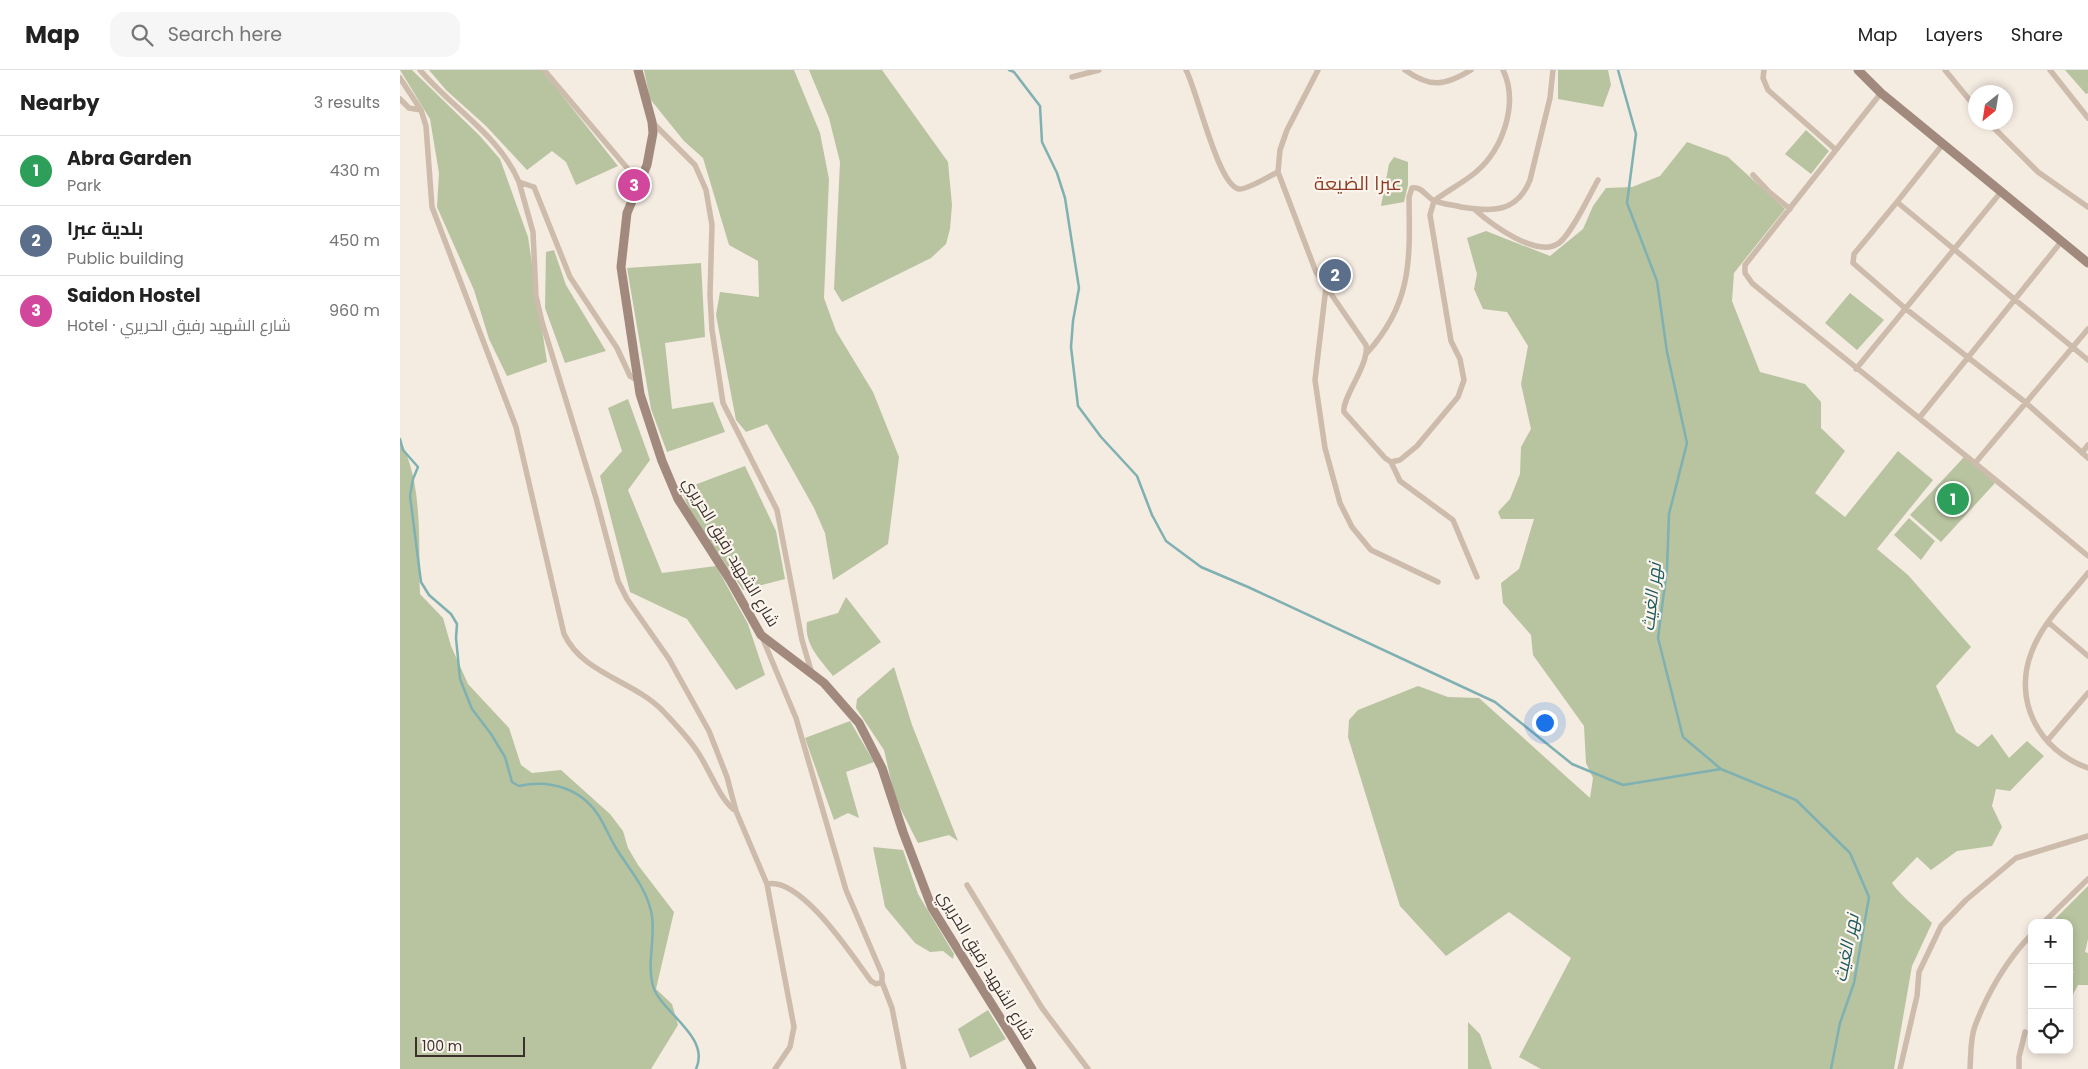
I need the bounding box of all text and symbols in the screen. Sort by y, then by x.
search box [110,12,460,57]
text: Map [25,18,80,51]
icon: search [128,21,156,49]
text: Search here [168,21,282,48]
text: Map [1858,22,1898,47]
text: Layers [1926,22,1983,47]
text: Share [2011,22,2063,47]
north arrow [1968,85,2013,130]
text: Nearby [20,88,100,117]
text: 3 results [314,91,380,114]
text: Abra Garden [67,145,192,172]
text: 1 [33,159,39,182]
text: 430 m [330,159,380,182]
pin: 3 [618,166,650,204]
district label: عبرا الضيعة [1314,170,1402,197]
text: Park [67,174,101,197]
text: بلدية عبرا [67,215,143,242]
text: 2 [31,229,41,252]
text: 450 m [329,229,380,252]
text: Public building [67,247,184,270]
pin: 2 [1319,256,1351,294]
text: Saidon Hostel [67,282,201,309]
text: 3 [31,299,41,322]
text: 960 m [329,299,380,322]
text: Hotel · شارع الشهيد رفيق الحريري [67,314,291,337]
street label: شارع الشهيد رفيق الحريري [675,473,785,632]
pin: 1 [1937,480,1969,518]
water label: نهر الغيث [1635,559,1667,632]
your location [1532,710,1558,736]
street label: شارع الشهيد رفيق الحريري [930,886,1040,1045]
water label: نهر الغيث [1827,910,1865,984]
map controls [2028,919,2073,1054]
button: + [2028,919,2073,964]
button: − [2028,964,2073,1009]
button: locate [2028,1009,2073,1054]
scale bar [415,1034,525,1057]
text: 100 m [422,1036,462,1056]

